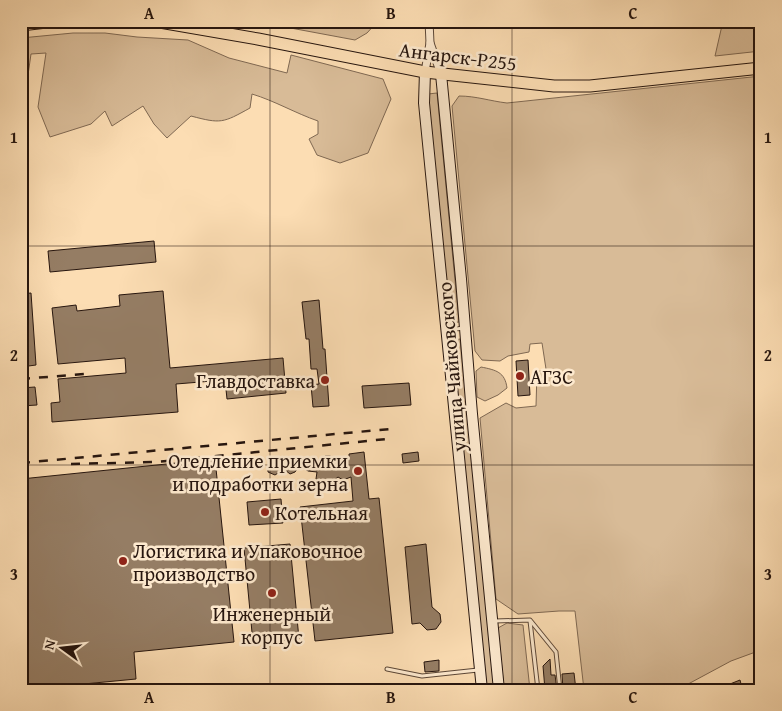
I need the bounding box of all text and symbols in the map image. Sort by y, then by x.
text: A [144,1,155,25]
text: B [386,1,396,25]
text: C [628,1,638,25]
street label: Ангарск-Р255 [398,34,518,78]
text: 1 [10,125,18,149]
text: 1 [764,125,772,149]
street label: улица Чайковского [429,281,473,454]
text: 2 [10,343,18,367]
text: 2 [764,343,772,367]
place label: АГЗС [530,362,573,391]
place label: Главдоставка [196,366,315,395]
marker: АГЗС [514,370,526,382]
marker: Главдоставка [319,374,331,386]
place label: Отедление приемки и подработки зерна [168,446,348,498]
marker: Отедление приемки и подработки зерна [352,465,364,477]
place label: Котельная [275,498,368,527]
marker: Котельная [259,506,271,518]
place label: Логистика и Упаковочное производство [133,536,363,588]
marker: Логистика и Упаковочное производство [117,555,129,567]
text: 3 [10,562,18,586]
text: 3 [764,562,772,586]
marker: Инженерный корпус [266,587,278,599]
place label: Инженерный корпус [213,599,331,651]
north arrow [38,624,88,674]
text: N [39,637,60,652]
text: A [144,685,155,709]
text: B [386,685,396,709]
text: C [628,685,638,709]

